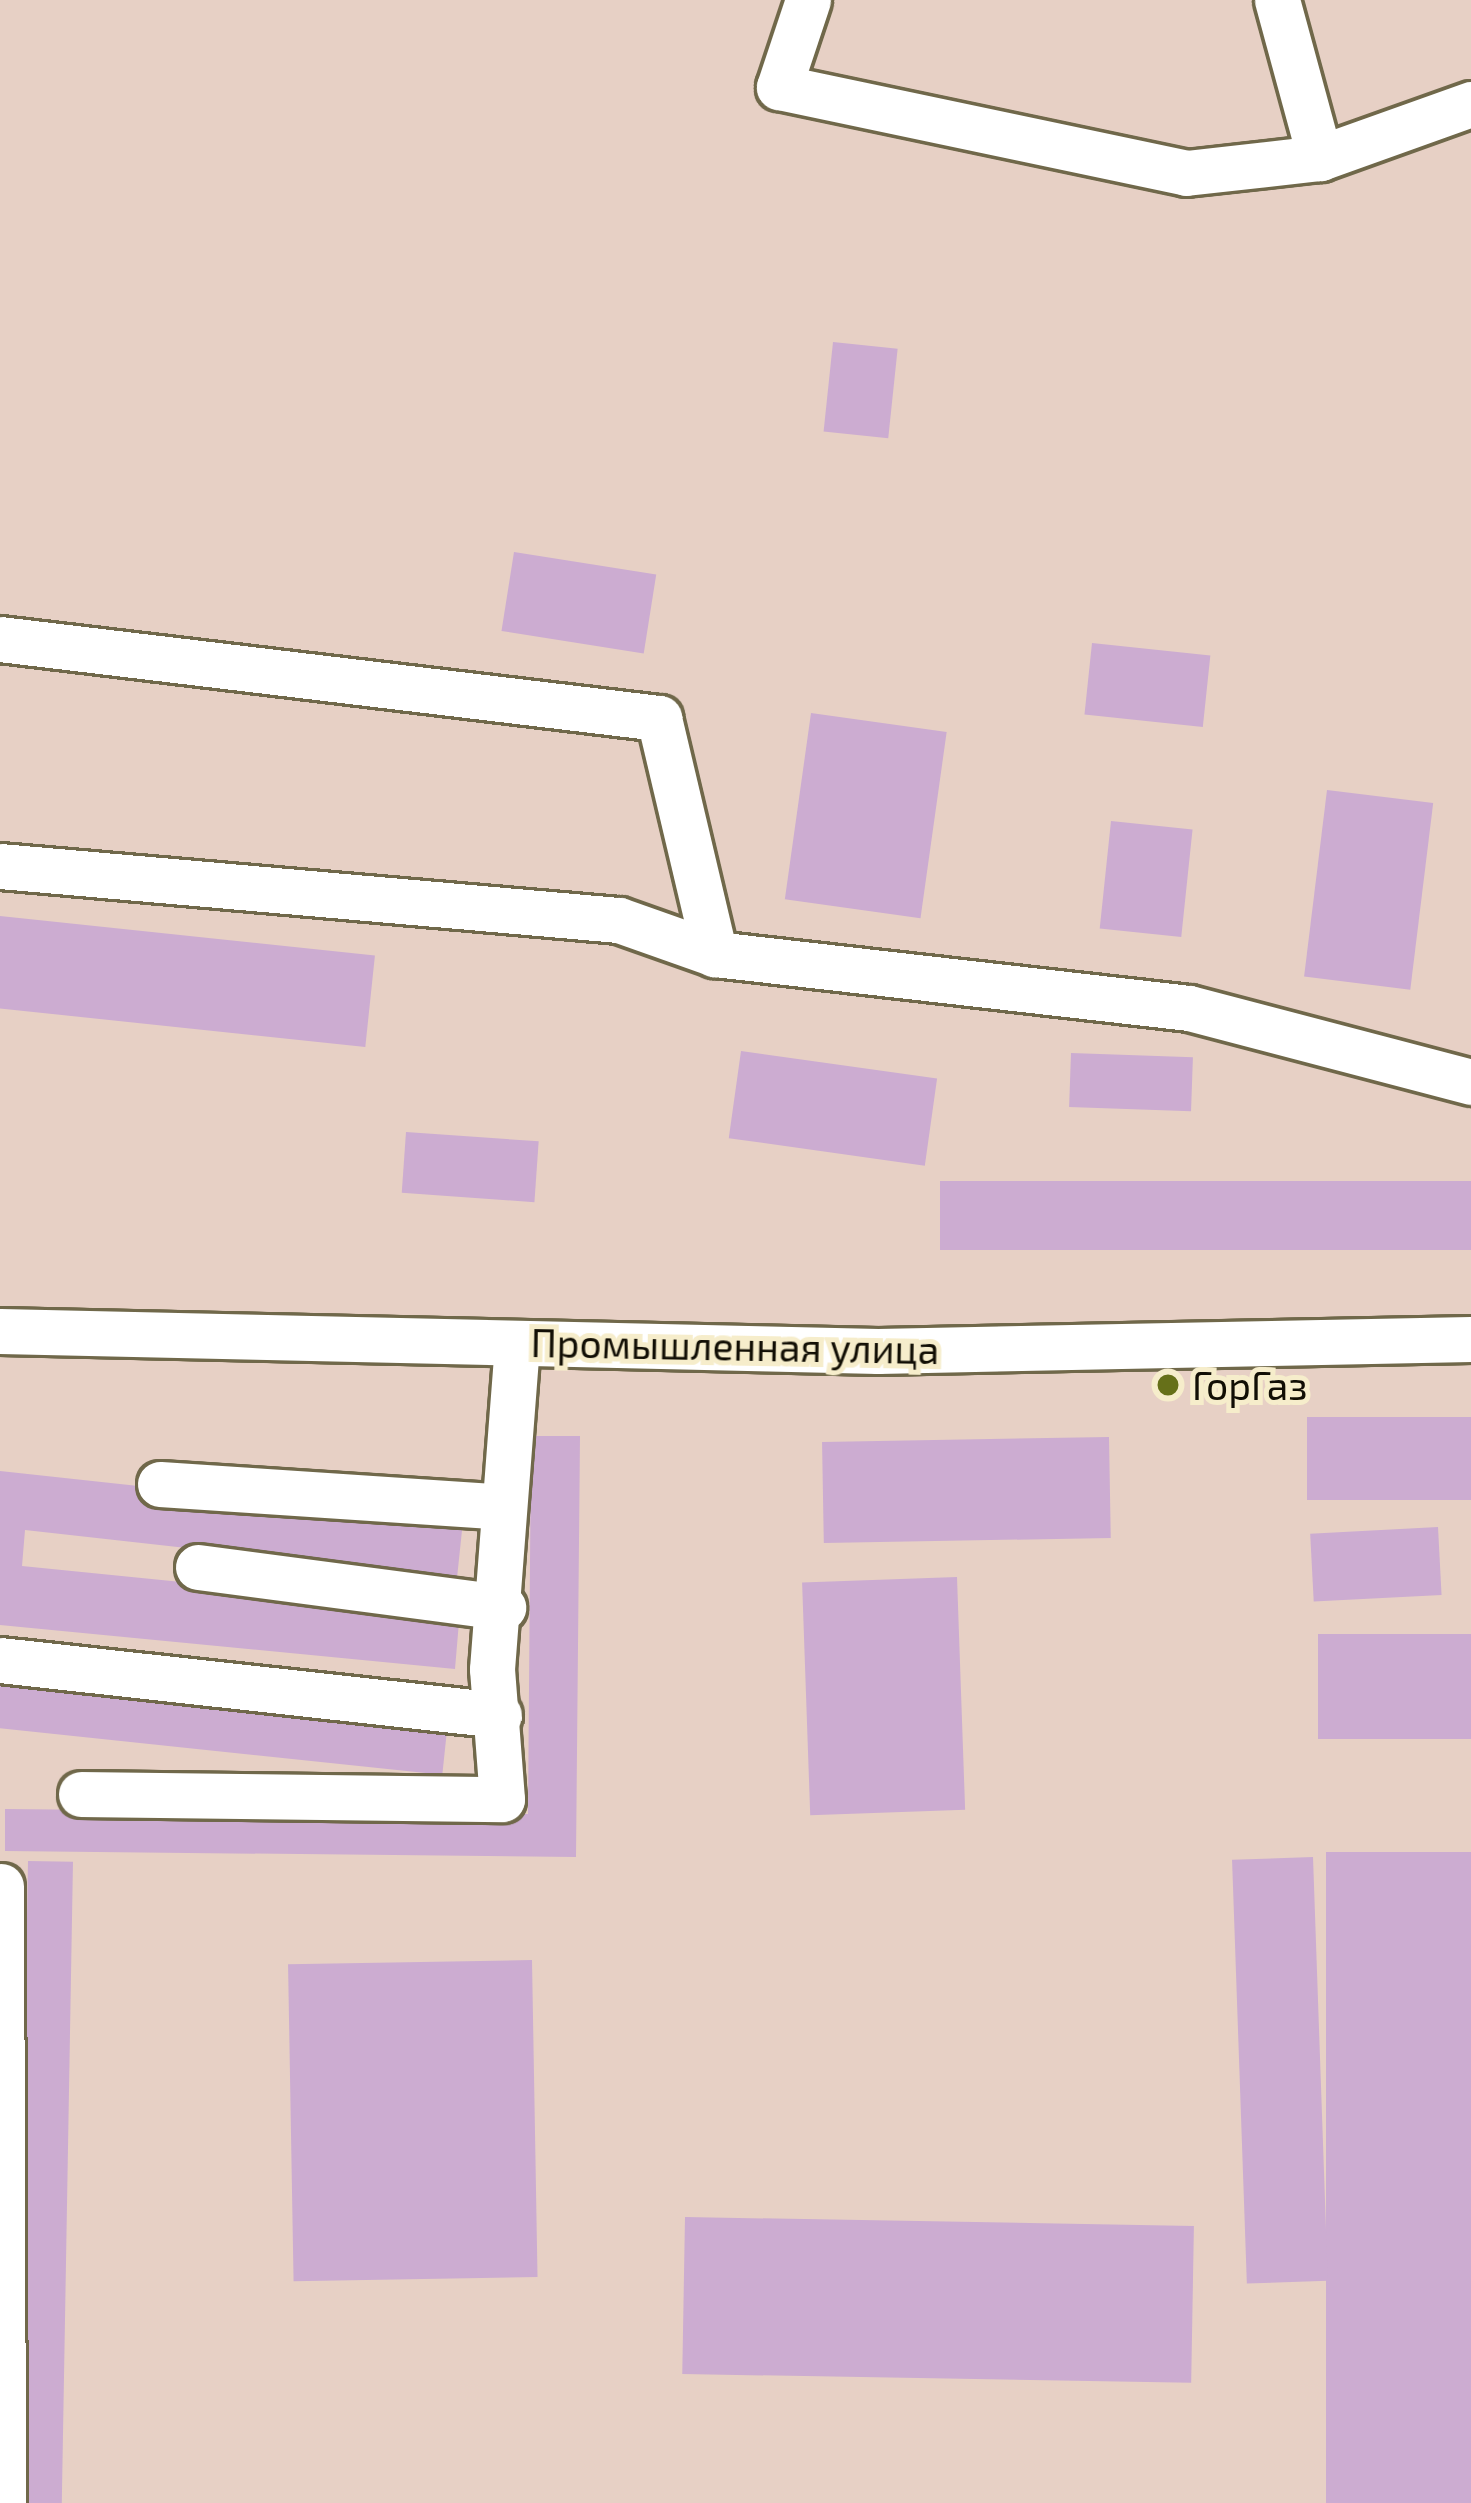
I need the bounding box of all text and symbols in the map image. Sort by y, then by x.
street label: Промышленная улица [530,1319,940,1373]
place label: ГорГаз [1192,1362,1308,1408]
marker: ГорГаз [1155,1372,1181,1398]

